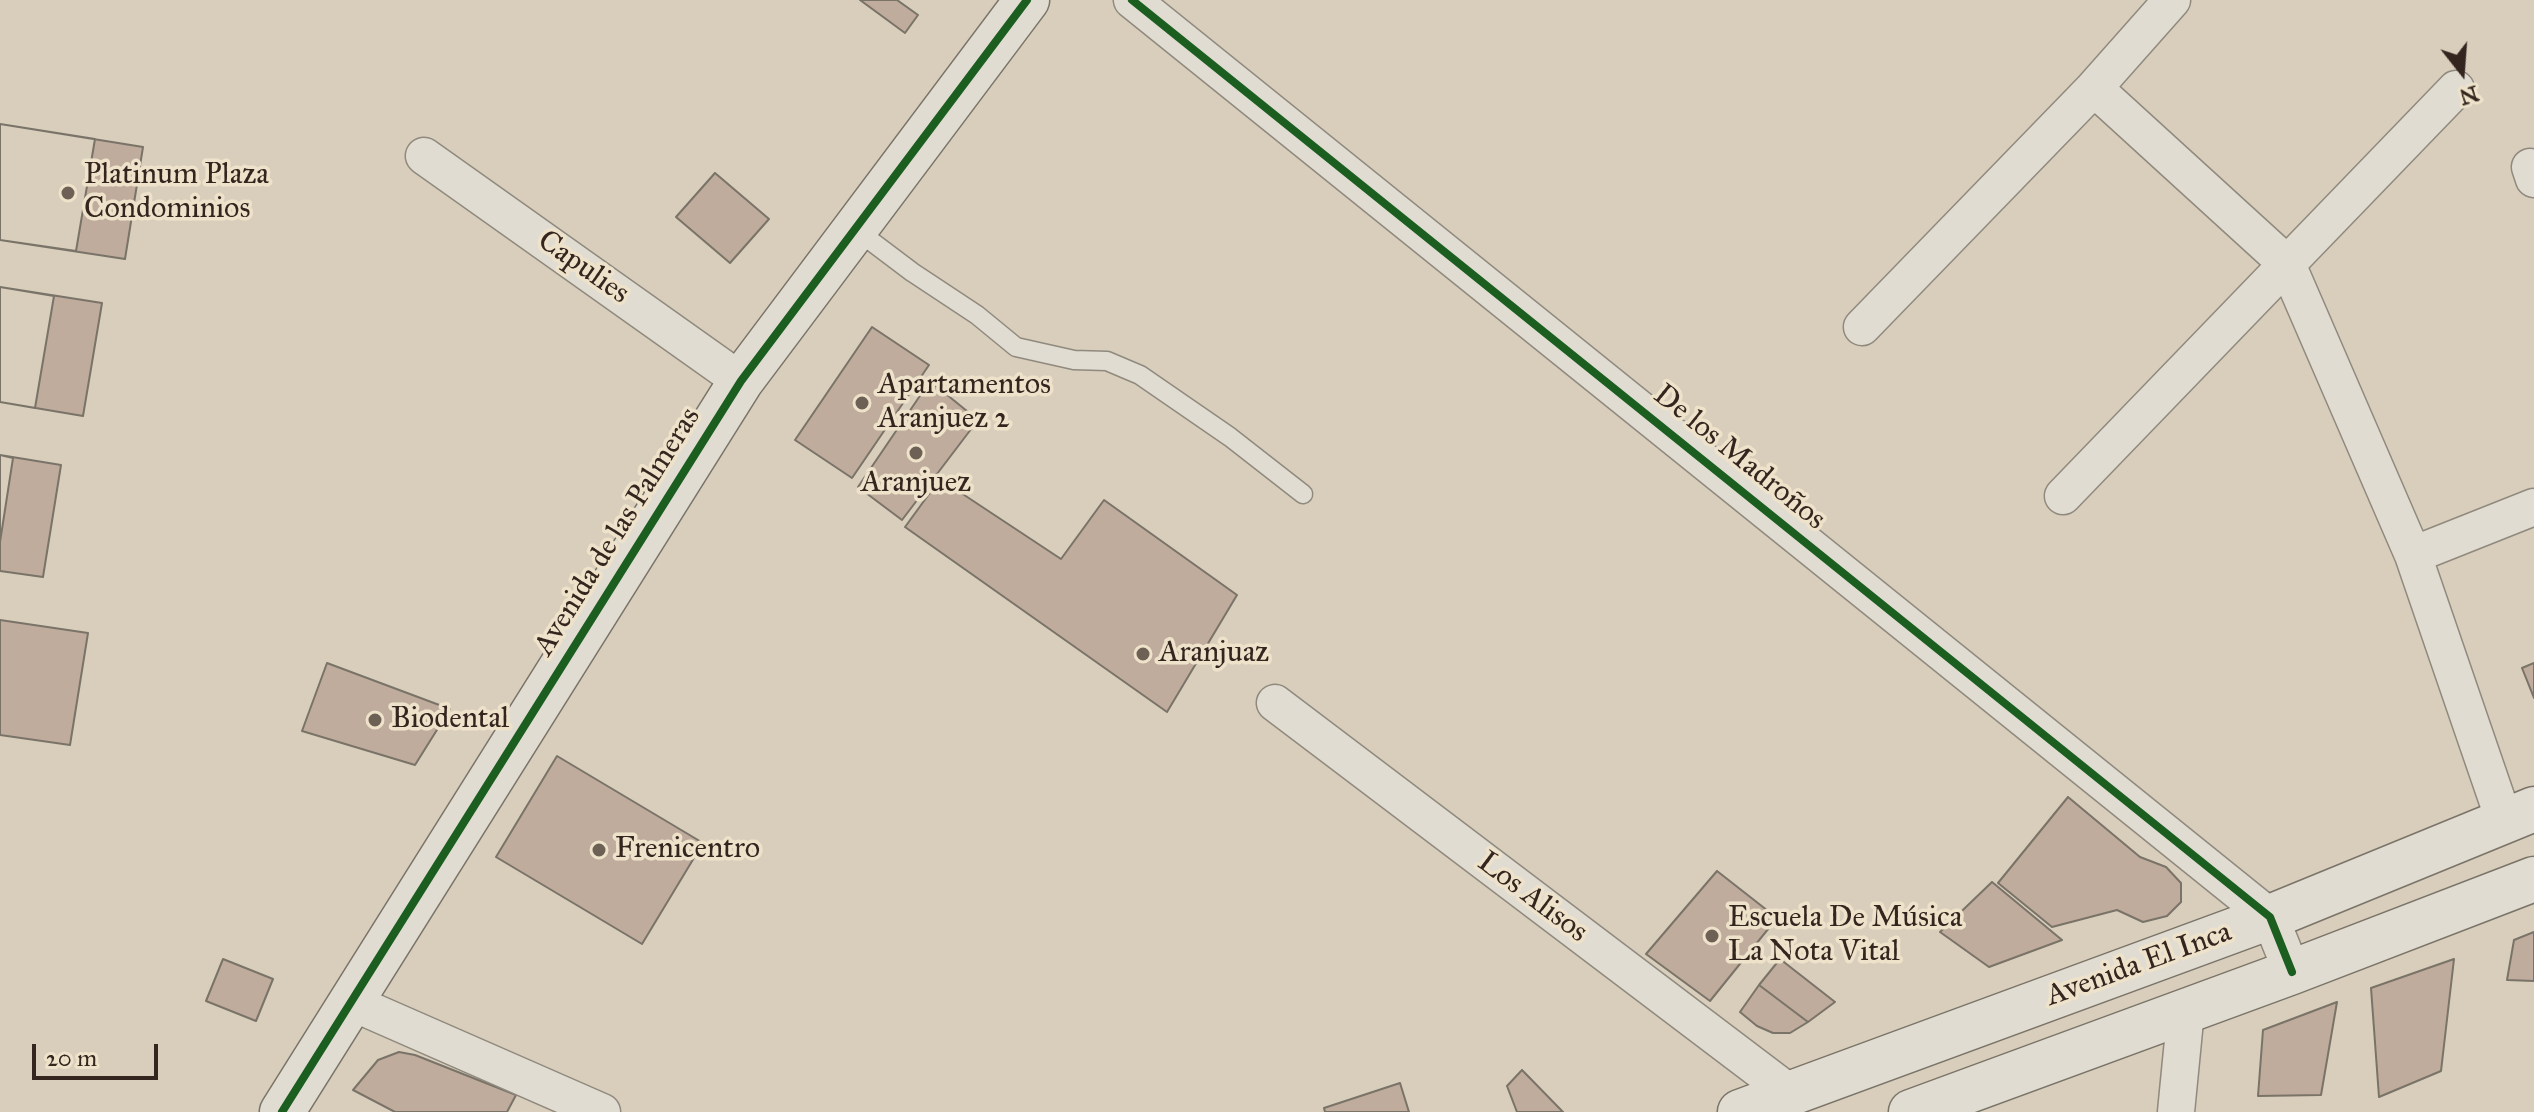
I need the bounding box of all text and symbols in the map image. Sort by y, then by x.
north arrow [2422,32,2502,112]
text: N [2456,80,2482,111]
place label: Platinum Plaza Condominios [84,158,269,228]
marker: Platinum Plaza Condominios [59,184,77,202]
street label: Capulies [530,223,636,313]
place label: Apartamentos Aranjuez 2 [878,368,1051,438]
street label: De los Madroños [1646,378,1832,538]
marker: Apartamentos Aranjuez 2 [853,394,871,412]
street label: Avenida de las Palmeras [527,401,709,663]
marker: Aranjuez [907,444,925,462]
place label: Aranjuez [861,466,971,502]
place label: Aranjuaz [1159,636,1269,672]
marker: Aranjuaz [1134,645,1152,663]
place label: Biodental [391,702,509,738]
marker: Biodental [366,711,384,729]
place label: Frenicentro [615,832,760,868]
marker: Frenicentro [590,841,608,859]
street label: Los Alisos [1470,845,1594,951]
place label: Escuela De Música La Nota Vital [1728,901,1962,972]
street label: Avenida El Inca [2041,915,2237,1015]
marker: Escuela De Música La Nota Vital [1703,927,1721,945]
scale bar [36,1028,162,1078]
text: 20 m [46,1043,97,1073]

